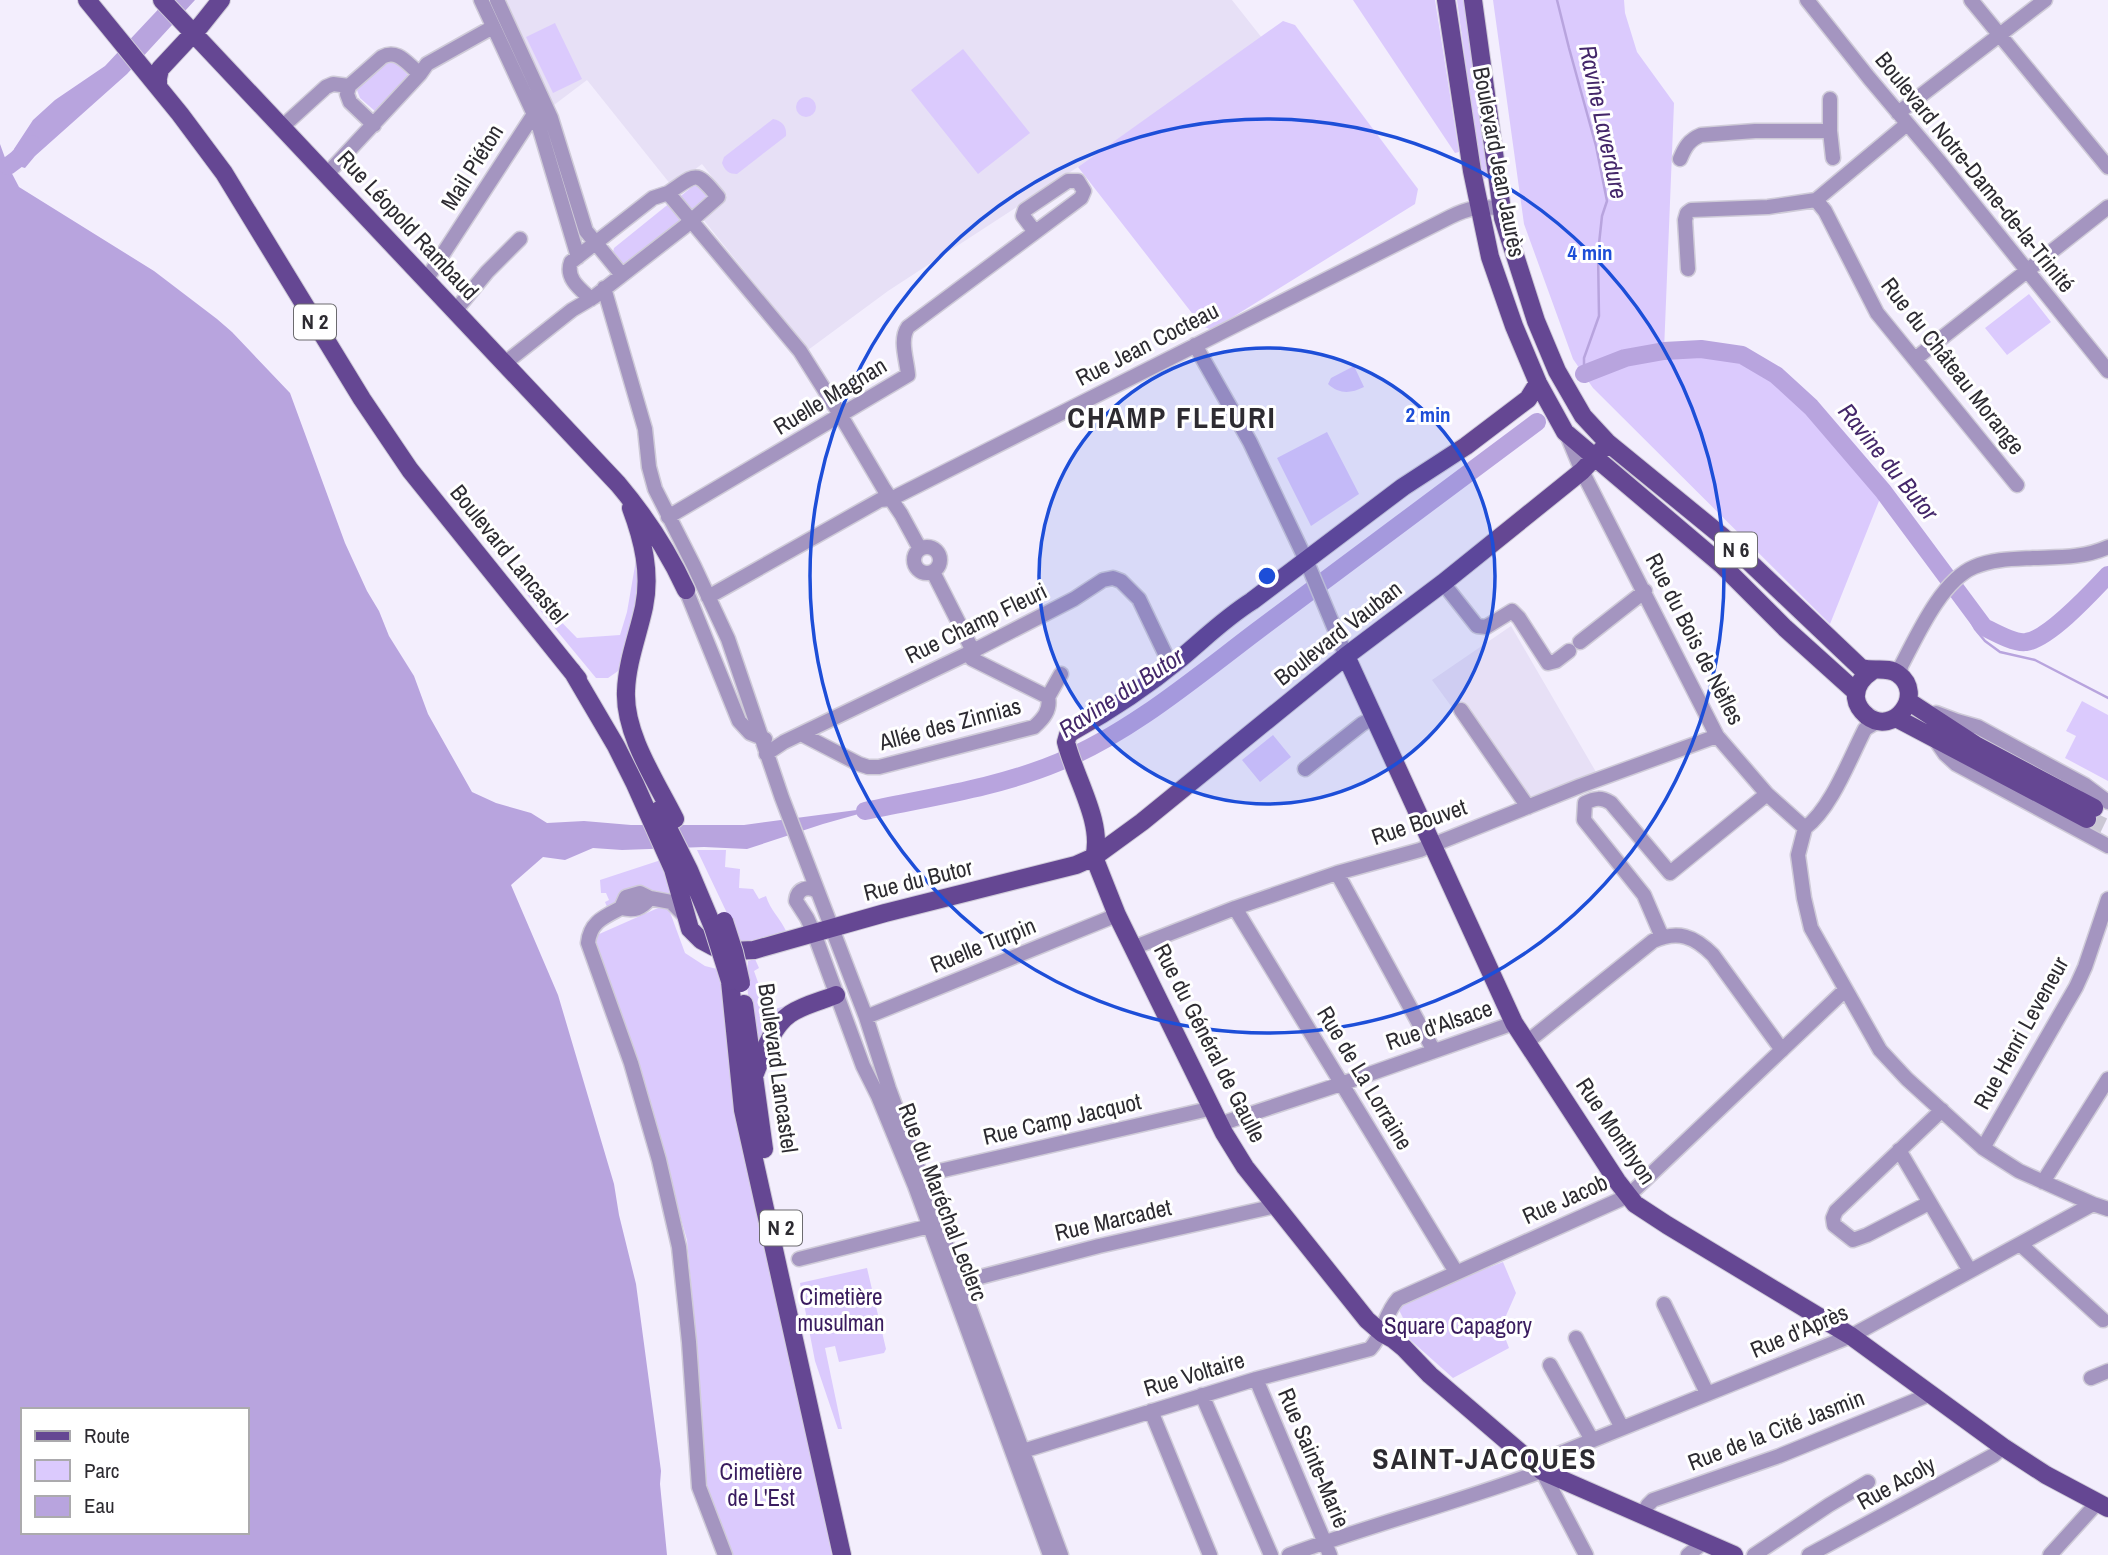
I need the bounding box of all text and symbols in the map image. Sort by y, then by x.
water label: Ravine Laverdure [1572,42,1636,202]
street label: Boulevard Notre-Dame-de-la-Trinité [1869,45,2082,298]
street label: Boulevard Jean Jaurès [1466,64,1533,260]
street label: Mail Piéton [433,118,510,215]
street label: Rue Léopold Rambaud [331,143,486,306]
text: 4 min [1568,238,1612,267]
street label: Rue du Château Morange [1874,271,2032,461]
street label: Rue Jean Cocteau [1070,294,1223,393]
road number: N 2 [294,304,336,340]
street label: Ruelle Magnan [767,350,892,442]
water label: Ravine du Butor [1832,396,1947,528]
district label: CHAMP FLEURI [1067,397,1277,437]
text: 2 min [1406,400,1450,429]
street label: Boulevard Lancastel [444,478,575,630]
road number: N 6 [1715,532,1757,568]
street label: Rue du Bois de Nèfles [1639,548,1752,730]
centre of rings [1255,564,1279,588]
street label: Boulevard Vauban [1268,573,1408,692]
street label: Rue Champ Fleuri [900,575,1052,670]
water label: Ravine du Butor [1052,639,1190,744]
street label: Allée des Zinnias [875,690,1024,758]
street label: Rue Bouvet [1367,791,1470,852]
street label: Rue du Butor [860,851,976,908]
street label: Ruelle Turpin [925,909,1040,980]
street label: Rue du Général de Gaulle [1147,938,1274,1147]
street label: Rue Henri Leveneur [1966,950,2076,1115]
street label: Boulevard Lancastel [751,981,806,1155]
street label: Rue d'Alsace [1382,992,1496,1057]
street label: Rue de La Lorraine [1310,1000,1421,1155]
street label: Rue Monthyon [1569,1071,1664,1190]
street label: Rue Camp Jacquot [980,1085,1144,1152]
street label: Rue du Maréchal Leclerc [891,1098,996,1305]
street label: Rue Jacob [1517,1166,1612,1231]
street label: Rue Marcadet [1052,1191,1174,1248]
road number: N 2 [760,1210,802,1246]
park label: Cimetière musulman [798,1281,885,1338]
street label: Rue d'Après [1745,1296,1852,1365]
park label: Square Capagory [1384,1310,1532,1341]
street label: Rue Voltaire [1140,1344,1248,1404]
street label: Rue de la Cité Jasmin [1683,1382,1868,1477]
street label: Rue Sainte-Marie [1271,1383,1358,1532]
legend [21,1408,248,1534]
text: Route [84,1421,130,1450]
district label: SAINT-JACQUES [1372,1438,1598,1478]
street label: Rue Acoly [1851,1448,1941,1517]
text: Parc [84,1456,119,1485]
park label: Cimetière de L'Est [720,1456,802,1513]
text: Eau [84,1491,115,1520]

